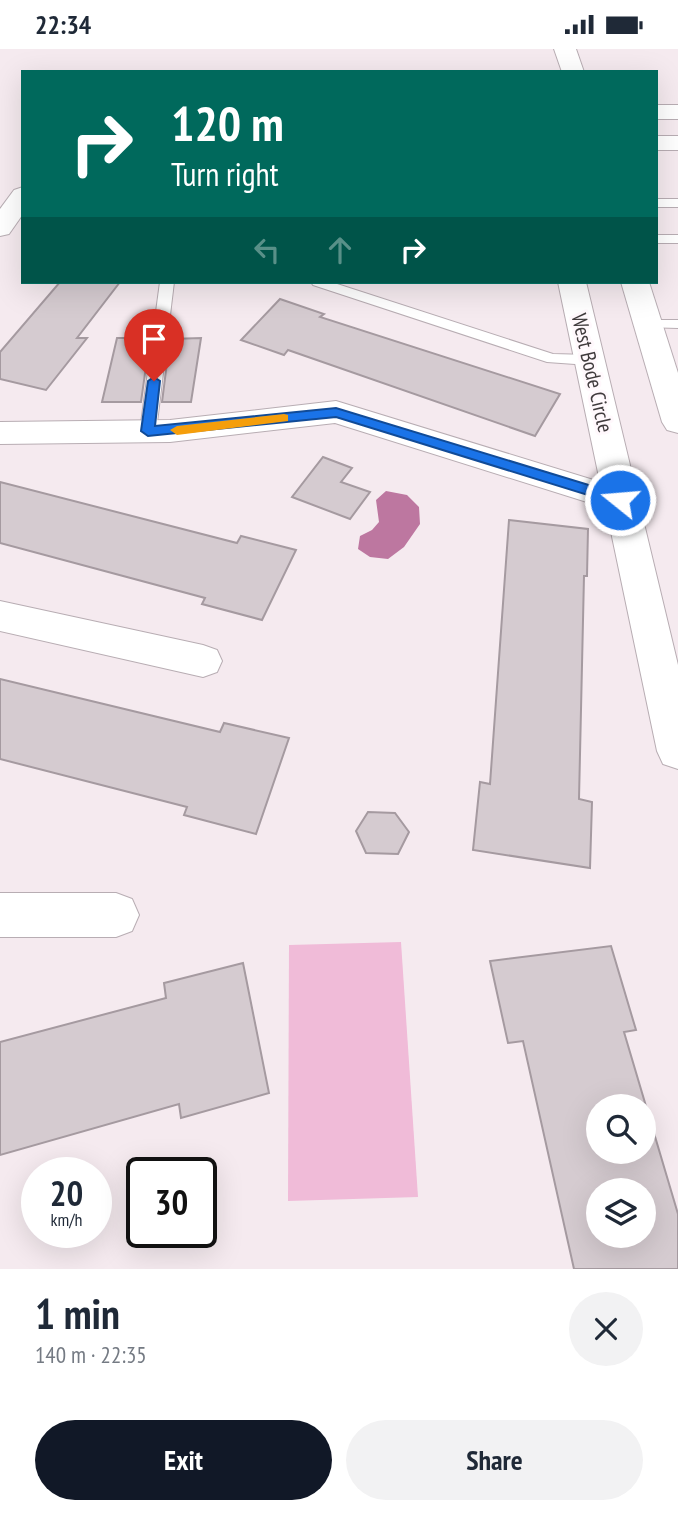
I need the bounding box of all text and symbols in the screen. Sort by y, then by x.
text: 22:34 [35,8,91,41]
text: 120 m [171,91,284,155]
icon: right [56,98,147,189]
text: Turn right [171,153,279,195]
icon: left [248,231,286,269]
icon: ahead [321,231,359,269]
icon: right [394,231,432,269]
pin [124,309,184,381]
street label: West Bode Circle [566,311,619,435]
icon: arrive [135,320,173,358]
position arrow [583,463,657,537]
map controls [586,1094,656,1248]
button: search [586,1094,656,1164]
speed limit sign: 30 [126,1157,217,1248]
text: 20 [50,1170,83,1216]
button: layers [586,1178,656,1248]
text: km/h [51,1208,82,1231]
text: 1 min [35,1286,120,1341]
button: close [569,1292,643,1366]
text: 140 m · 22:35 [35,1340,147,1369]
button: Exit [35,1420,332,1500]
button: Share [346,1420,643,1500]

